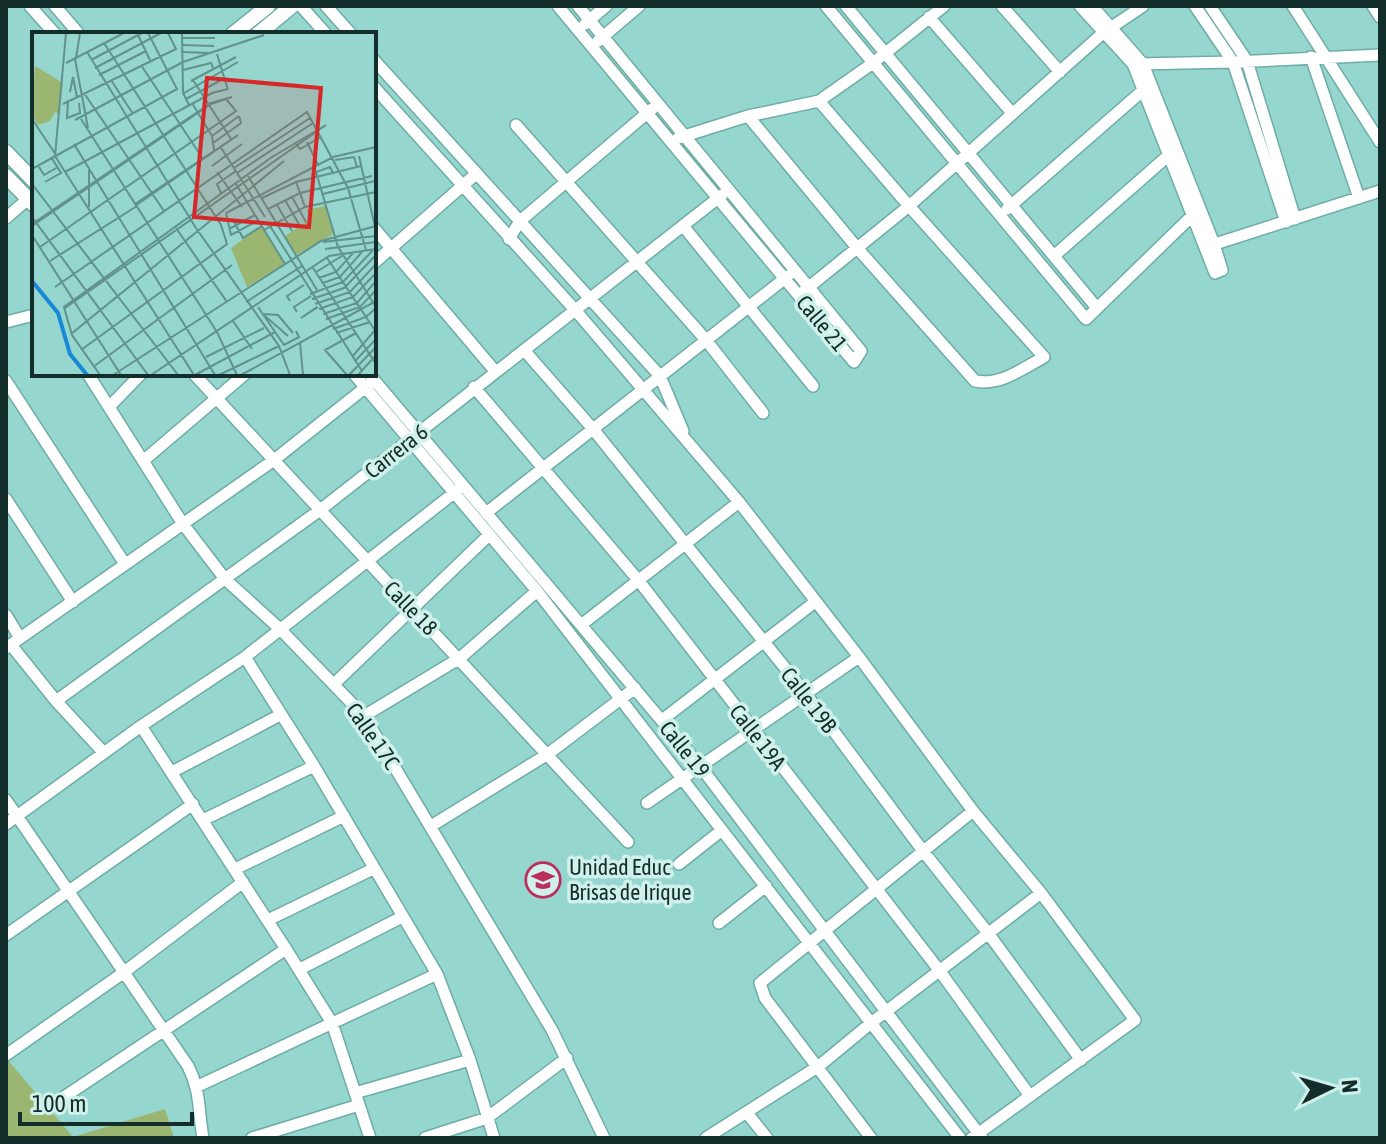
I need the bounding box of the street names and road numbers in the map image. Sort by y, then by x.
street label: Calle 21 [791,290,853,356]
street label: Carrera 6 [359,418,433,484]
street label: Calle 18 [379,575,443,641]
street label: Calle 19B [775,662,843,738]
street label: Calle 17C [341,698,405,774]
street label: Calle 19A [724,699,792,775]
street label: Calle 19 [654,715,716,783]

